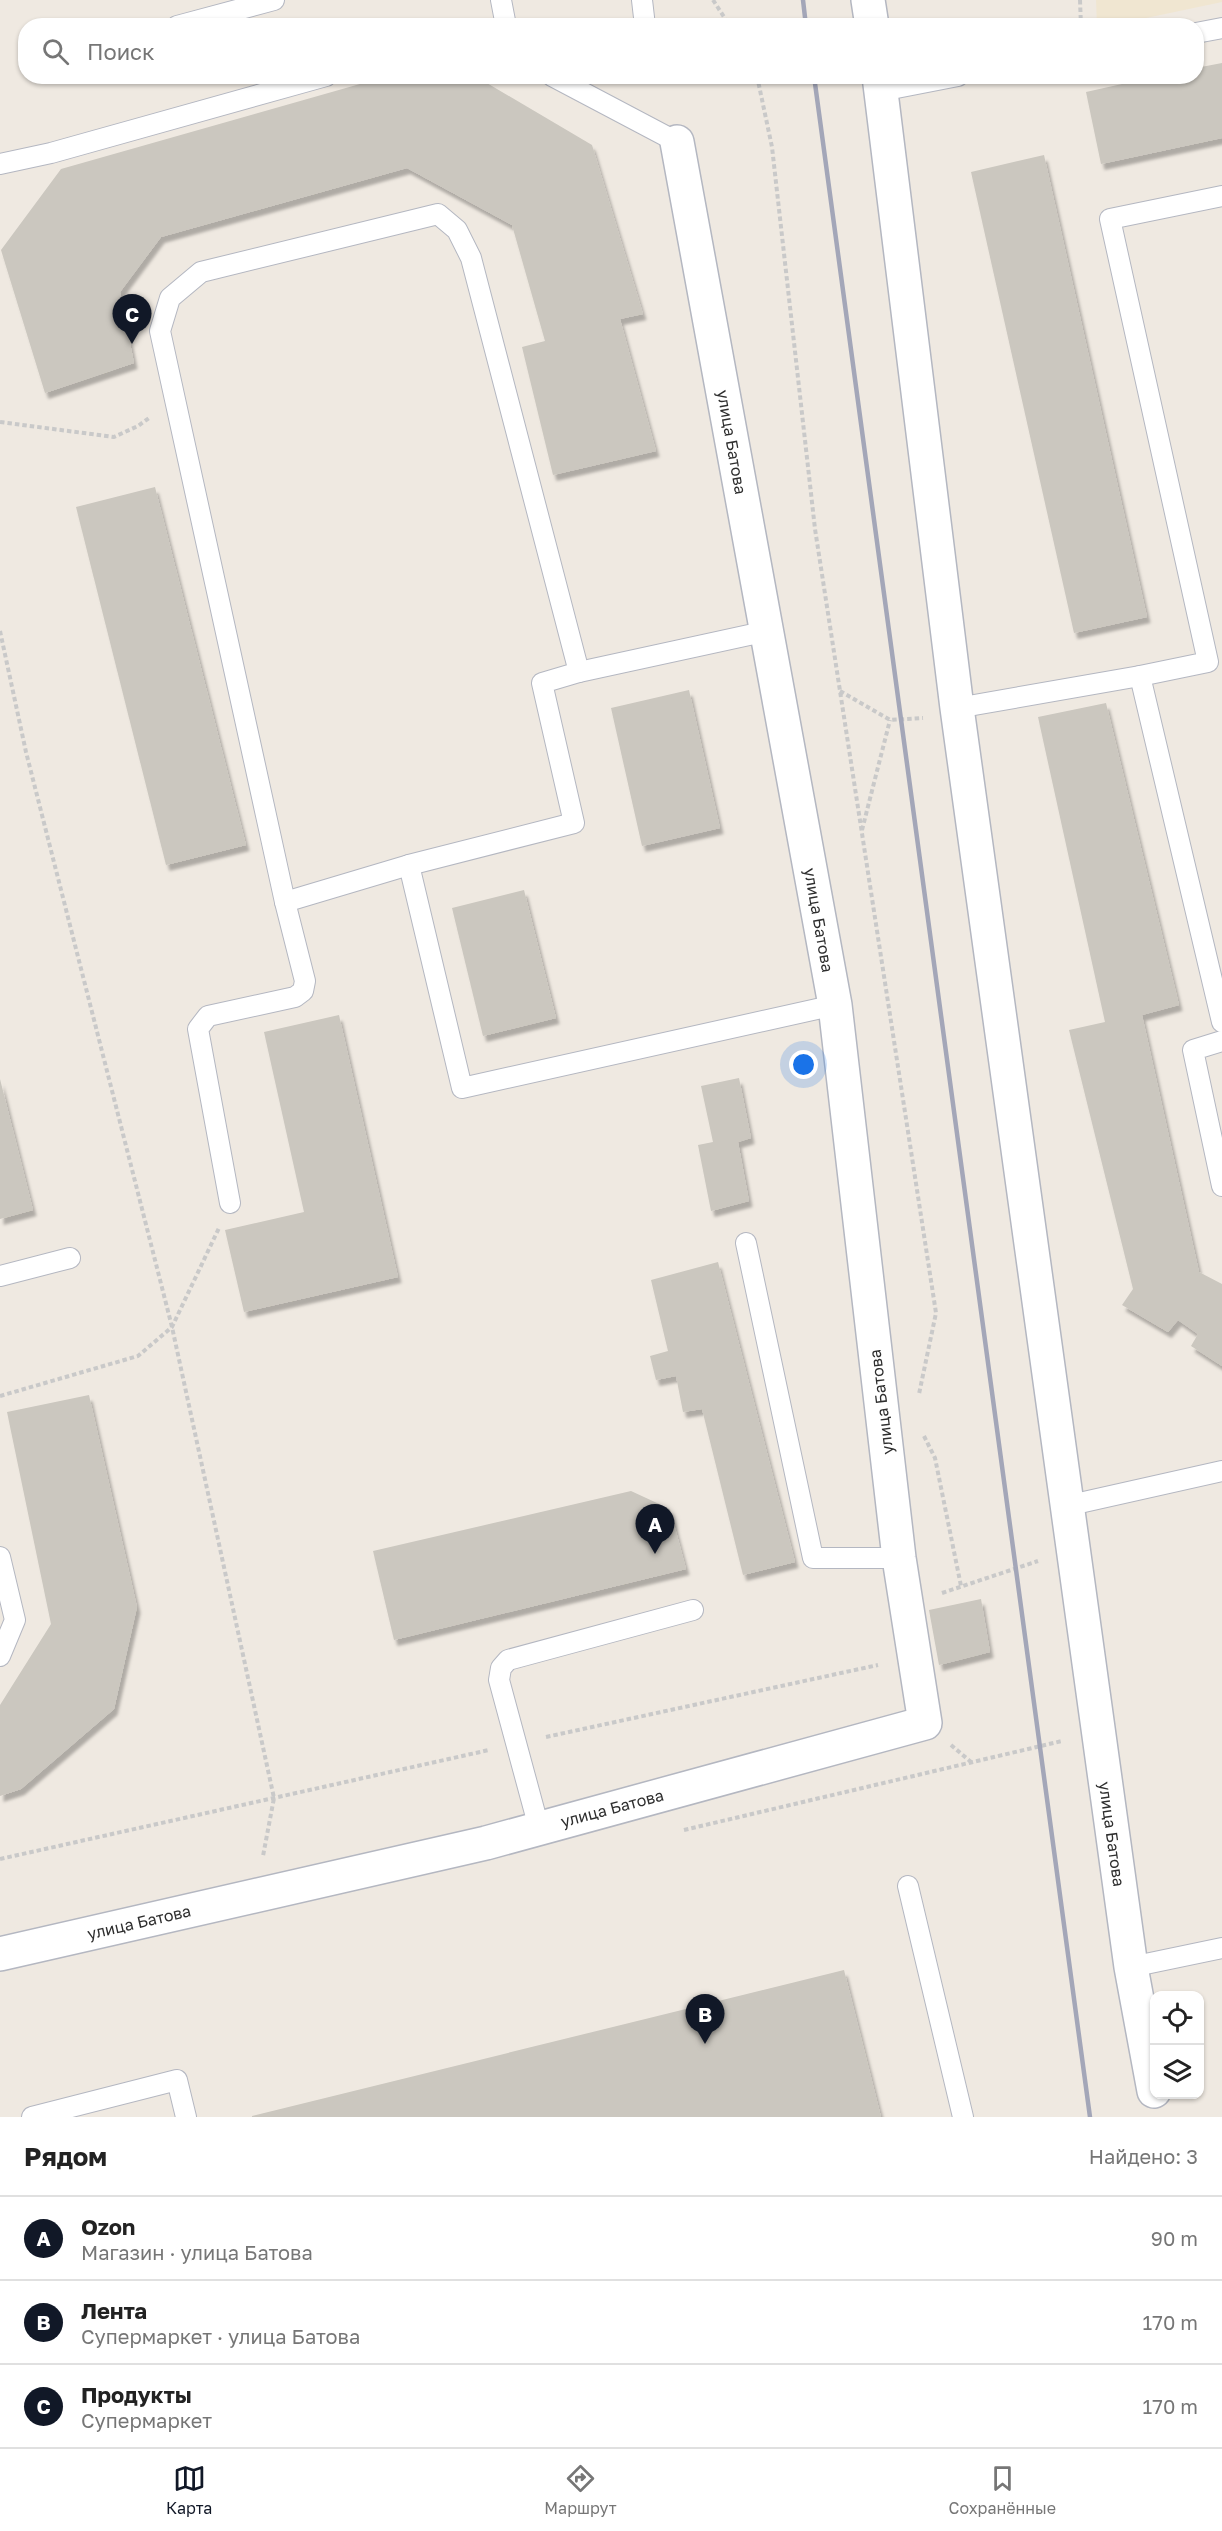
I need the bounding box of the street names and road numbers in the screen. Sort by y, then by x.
street label: улица Батова [713,388,751,496]
street label: улица Батова [800,866,838,974]
street label: улица Батова [865,1348,897,1456]
street label: улица Батова [1095,1780,1129,1888]
street label: улица Батова [558,1785,666,1831]
street label: улица Батова [85,1900,193,1944]

